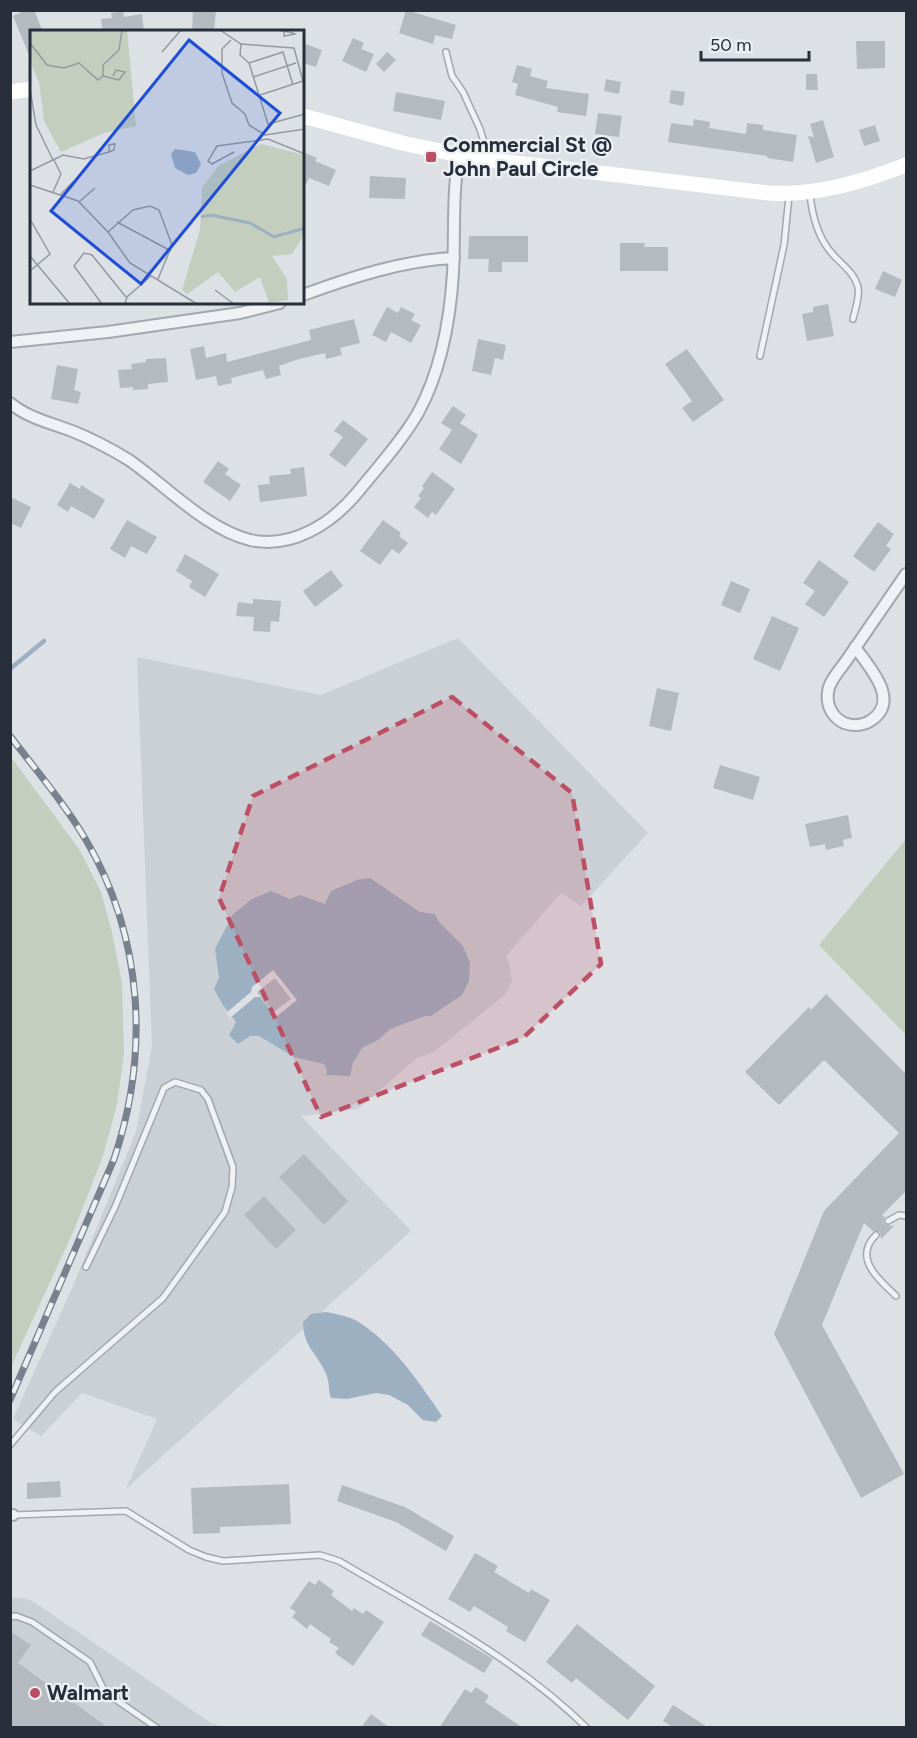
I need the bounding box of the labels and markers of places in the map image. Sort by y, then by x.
place label: Commercial St @ John Paul Circle [443,132,612,181]
marker: Commercial St @ John Paul Circle [424,150,438,164]
place label: Walmart [47,1680,129,1705]
marker: Walmart [28,1686,42,1700]

